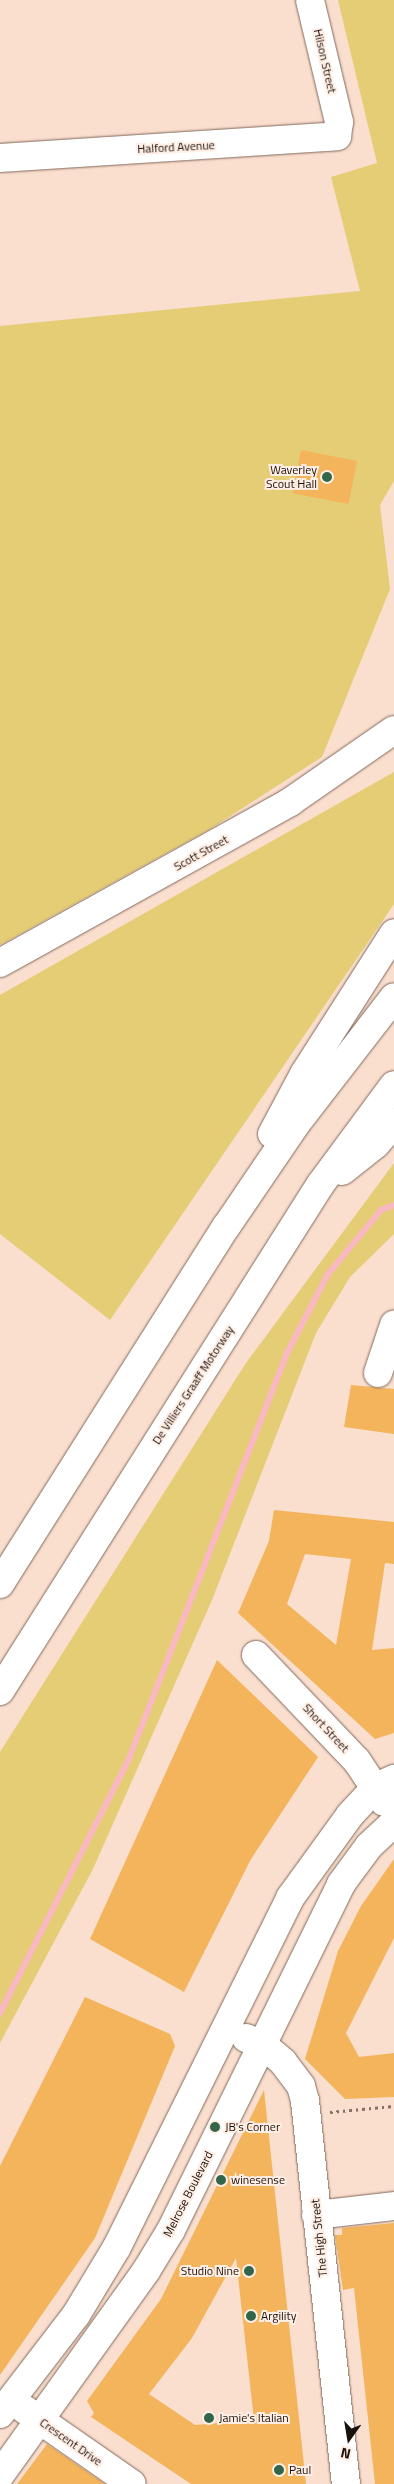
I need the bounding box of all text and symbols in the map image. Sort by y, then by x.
street label: Hilson Street [311,28,339,94]
street label: Halford Avenue [137,138,215,156]
place label: Waverley Scout Hall [266,463,317,491]
marker: Waverley Scout Hall [321,471,333,483]
street label: Scott Street [171,832,231,874]
street label: De Villiers Graaff Motorway [149,1323,237,1447]
street label: Short Street [300,1701,352,1755]
place label: JB's Corner [225,2120,280,2134]
marker: JB's Corner [209,2121,221,2133]
street label: Melrose Boulevard [160,2149,216,2239]
place label: winesense [231,2173,285,2187]
marker: winesense [215,2174,227,2186]
street label: The High Street [308,2198,330,2278]
place label: Studio Nine [181,2264,239,2278]
marker: Studio Nine [243,2265,255,2277]
place label: Argility [261,2309,296,2323]
marker: Argility [245,2310,257,2322]
place label: Jamie's Italian [219,2411,289,2425]
marker: Jamie's Italian [203,2412,215,2424]
north arrow [324,2414,374,2464]
street label: Crescent Drive [37,2415,105,2469]
text: N [338,2443,353,2465]
place label: Paul [289,2463,311,2477]
marker: Paul [273,2464,285,2476]

